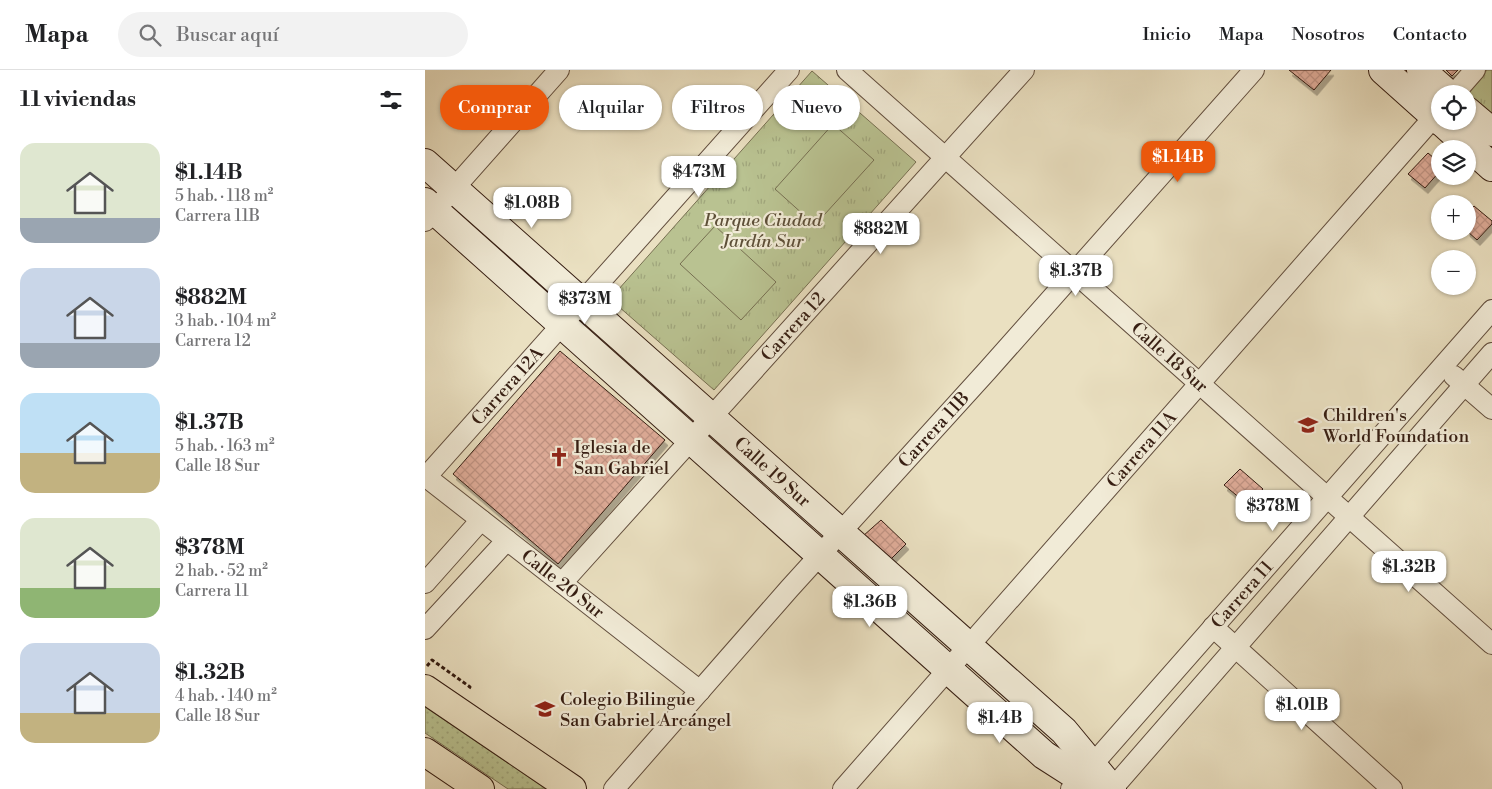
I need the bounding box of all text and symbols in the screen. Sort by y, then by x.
search box [118,12,468,57]
text: Mapa [25,20,88,50]
icon: search [136,21,164,49]
text: Buscar aquí [176,23,279,47]
text: Inicio [1142,23,1191,46]
text: Mapa [1219,23,1264,46]
text: Nosotros [1292,23,1365,46]
text: Contacto [1393,23,1467,46]
chip: Comprar [440,85,549,130]
chip: Alquilar [559,85,662,130]
chip: Filtros [672,85,763,130]
chip: Nuevo [773,85,860,130]
map controls [1431,85,1476,295]
button: locate [1431,85,1476,130]
icon: filters [377,86,405,114]
text: 11 viviendas [20,87,136,113]
pin: $1.14B [1137,140,1219,183]
button: layers [1431,140,1476,185]
text: $1.14B [1152,147,1204,167]
pin: $473M [664,156,734,198]
text: $1.14B [175,160,243,186]
text: $473M [672,162,726,182]
icon: home [60,163,120,223]
text: 5 hab. · 118 m² [175,186,273,206]
pin: $1.08B [491,186,573,229]
text: $1.08B [504,193,560,213]
button: + [1431,195,1476,240]
text: Carrera 11B [175,206,260,226]
park label: Parque Ciudad Jardín Sur [703,209,823,253]
pin: $882M [846,212,916,255]
text: $882M [854,219,908,239]
button: − [1431,250,1476,295]
pin: $1.37B [1035,254,1117,297]
text: $1.37B [1050,261,1102,281]
pin: $373M [550,282,620,325]
text: $882M [175,285,247,311]
icon: home [60,288,120,348]
street label: Carrera 12 [756,288,830,366]
text: $373M [559,289,611,309]
text: 3 hab. · 104 m² [175,311,276,331]
street label: Calle 18 Sur [1126,317,1213,398]
text: Carrera 12 [175,331,251,351]
street label: Carrera 12A [466,342,549,430]
street label: Carrera 11B [893,387,975,473]
place label: Children's World Foundation [1322,404,1469,448]
street label: Carrera 11A [1102,406,1182,493]
text: $1.37B [175,410,244,436]
icon: home [60,413,120,473]
school or university icon: Children's World Foundation [1297,414,1319,436]
street label: Calle 19 Sur [729,432,816,513]
text: 5 hab. · 163 m² [175,436,275,456]
place label: Iglesia de San Gabriel [574,436,670,480]
church icon: Iglesia de San Gabriel [548,446,570,468]
text: Calle 18 Sur [175,456,260,476]
pin: $378M [1238,490,1308,532]
text: $378M [1247,496,1299,516]
text: $378M [175,535,245,561]
icon: home [60,538,120,598]
street label: Calle 20 Sur [516,545,609,624]
pin: $1.32B [1368,550,1450,593]
street label: Carrera 11 [1206,556,1279,634]
text: $1.32B [1382,557,1436,577]
text: 2 hab. · 52 m² [175,561,268,581]
text: Carrera 11 [175,581,249,601]
pin: $1.36B [829,586,911,628]
text: $1.36B [843,592,897,612]
text: $1.32B [175,660,245,686]
icon: home [60,663,120,723]
text: 4 hab. · 140 m² [175,686,277,706]
place label: Colegio Bilingue San Gabriel Arcángel [560,688,732,732]
pin: $1.01B [1261,688,1343,731]
text: $1.01B [1276,695,1328,715]
school or university icon: Colegio Bilingue San Gabriel Arcángel [534,698,556,720]
pin: $1.4B [965,702,1035,744]
text: Calle 18 Sur [175,706,260,726]
text: $1.4B [978,708,1022,728]

